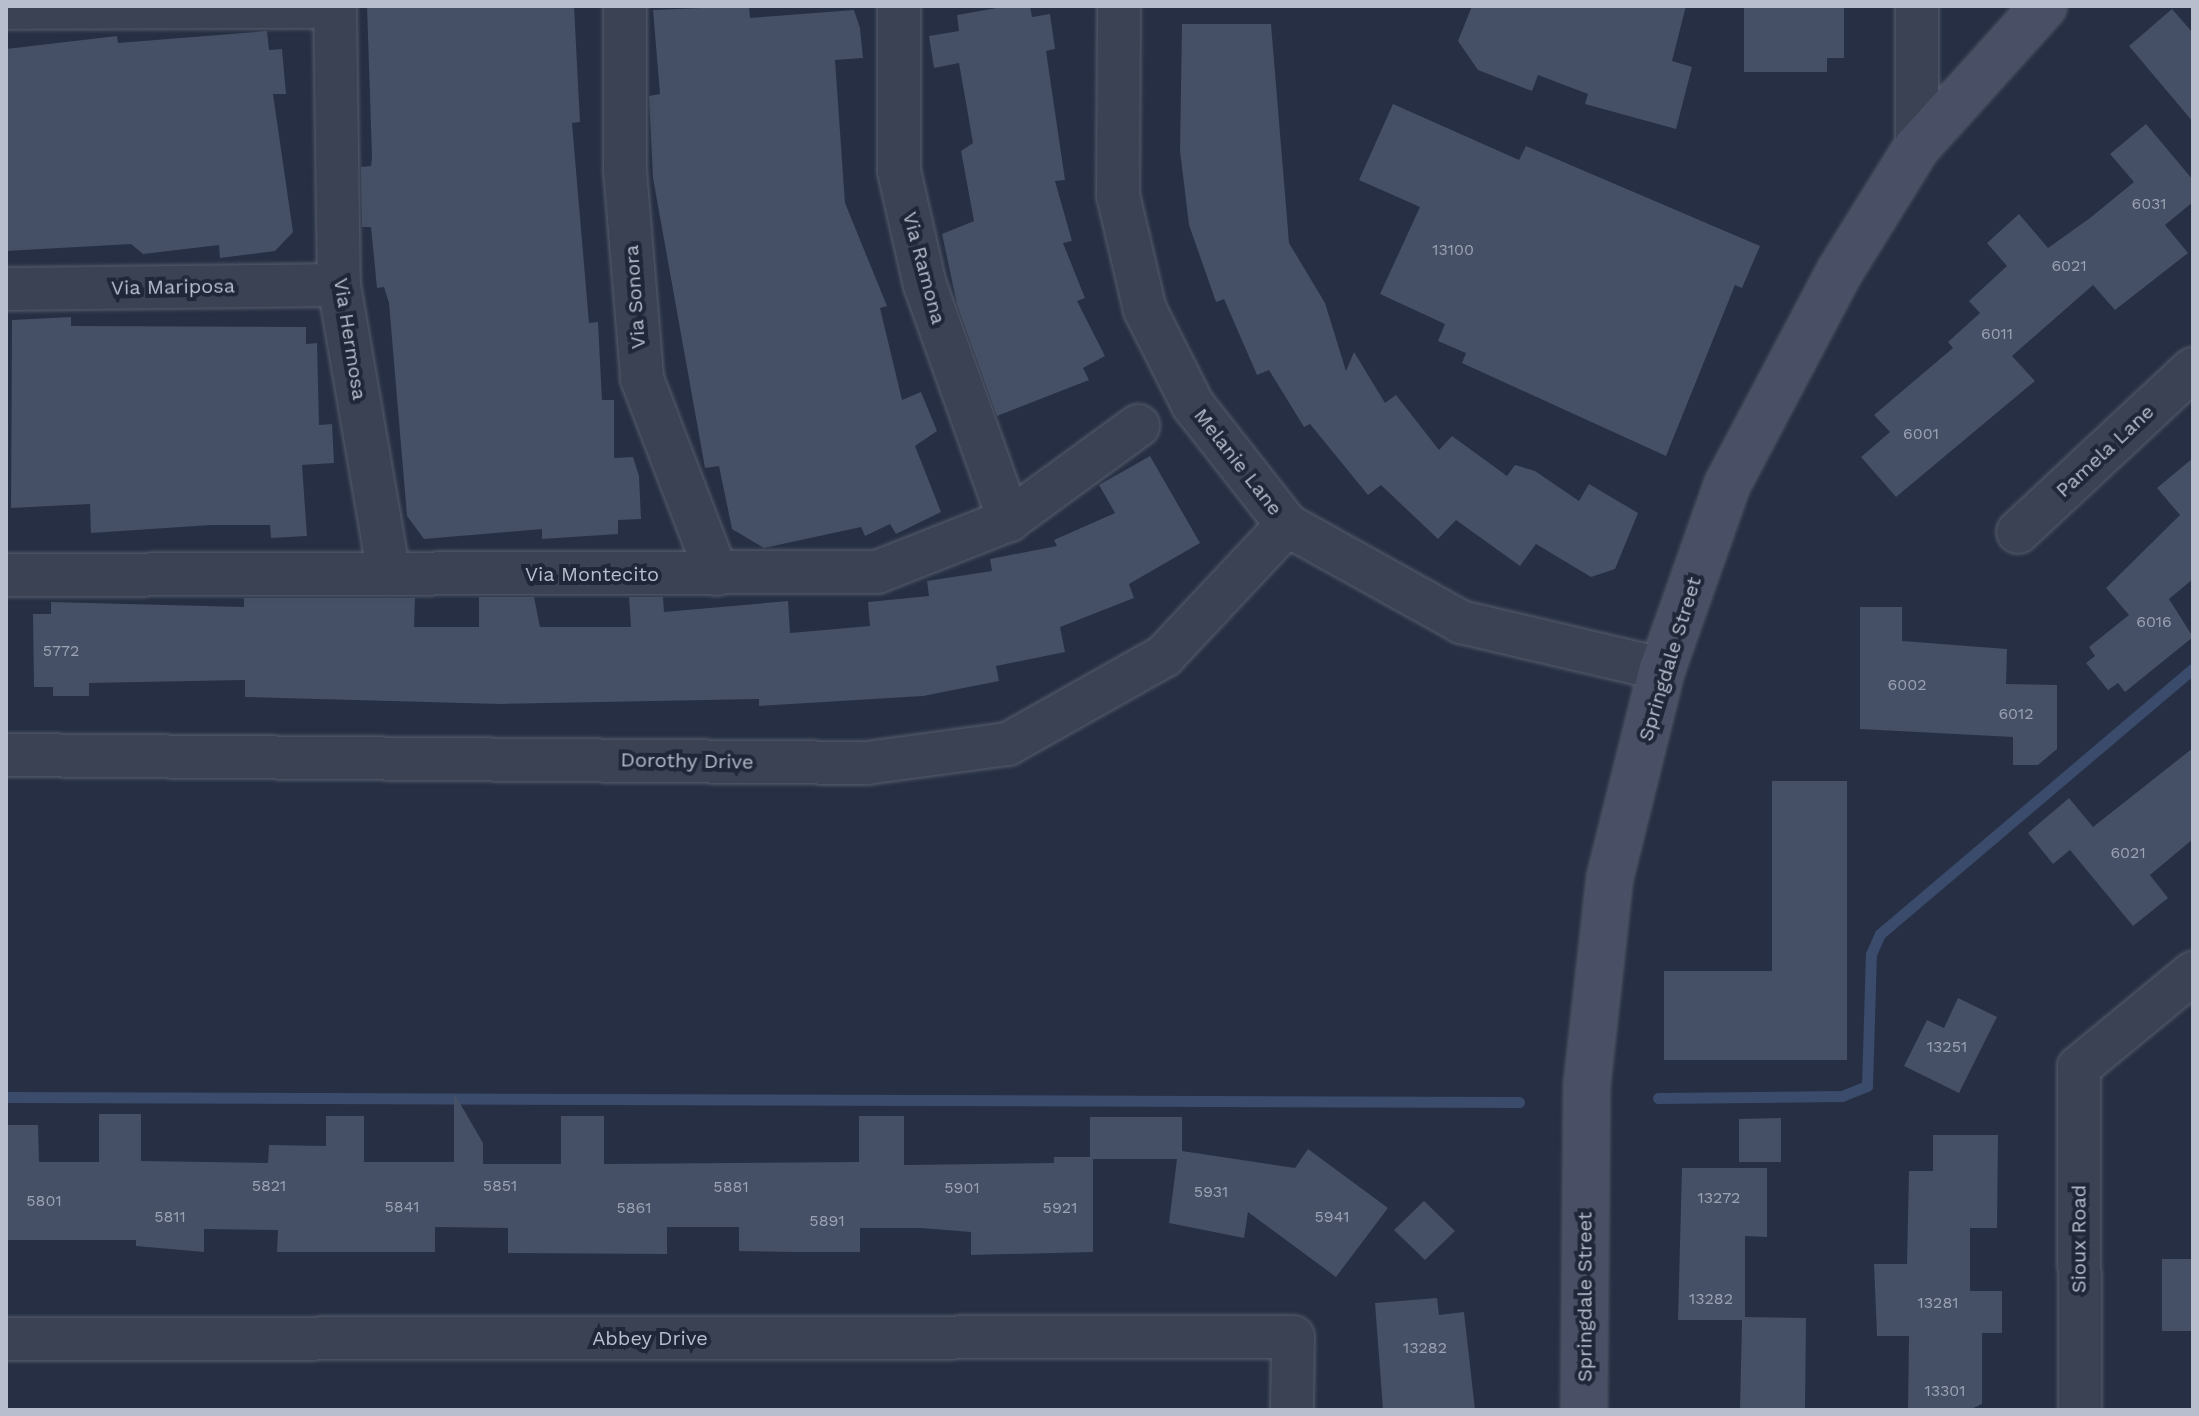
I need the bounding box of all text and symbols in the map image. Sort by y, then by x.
house number: 6031 [2132,194,2166,214]
street label: Via Ramona [897,209,951,327]
house number: 13100 [1432,240,1474,260]
street label: Via Sonora [619,244,651,350]
house number: 6021 [2051,256,2087,276]
street label: Via Mariposa [111,274,235,300]
street label: Via Hermosa [328,276,372,402]
house number: 6011 [1981,324,2013,344]
street label: Pamela Lane [2051,399,2159,503]
street label: Melanie Lane [1189,404,1287,520]
house number: 6001 [1903,424,1939,444]
street label: Via Montecito [525,562,659,586]
street label: Springdale Street [1634,574,1706,744]
house number: 6016 [2136,612,2172,632]
house number: 5772 [43,641,79,661]
house number: 6002 [1888,675,1926,695]
house number: 6012 [1998,704,2034,724]
street label: Dorothy Drive [620,748,754,774]
house number: 6021 [2110,843,2146,863]
house number: 13251 [1927,1037,1967,1057]
house number: 5821 [252,1176,286,1196]
house number: 5851 [483,1176,517,1196]
house number: 5881 [713,1177,749,1197]
house number: 5901 [944,1178,980,1198]
house number: 5931 [1194,1182,1228,1202]
street label: Sioux Road [2067,1185,2091,1293]
house number: 13272 [1698,1188,1740,1208]
house number: 5801 [26,1191,62,1211]
house number: 5841 [385,1197,419,1217]
house number: 5861 [616,1198,652,1218]
house number: 5921 [1043,1198,1077,1218]
house number: 5811 [154,1207,186,1227]
house number: 5941 [1315,1207,1349,1227]
house number: 5891 [809,1211,845,1231]
street label: Springdale Street [1573,1212,1597,1382]
house number: 13282 [1689,1289,1733,1309]
house number: 13281 [1918,1293,1958,1313]
street label: Abbey Drive [592,1326,708,1350]
house number: 13282 [1403,1338,1447,1358]
house number: 13301 [1924,1381,1966,1401]

